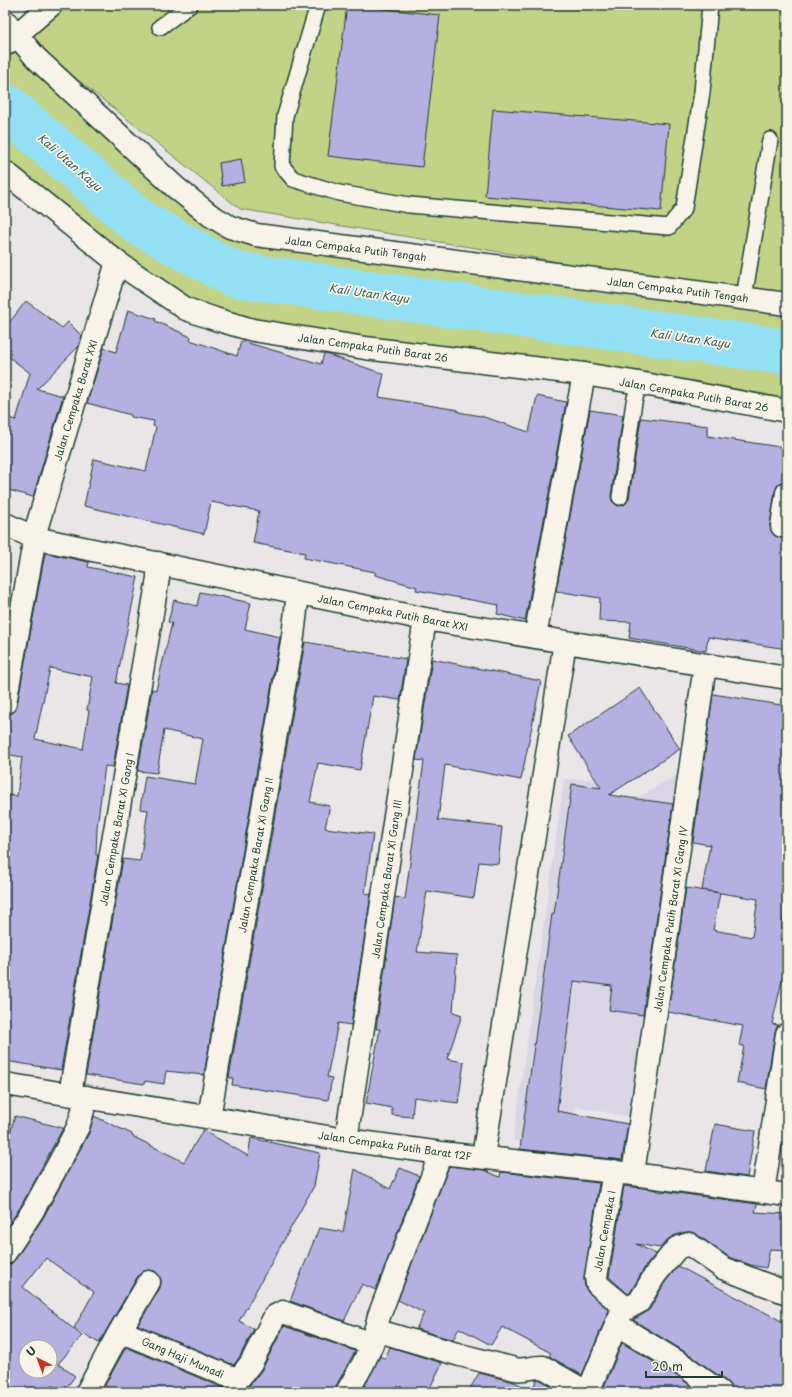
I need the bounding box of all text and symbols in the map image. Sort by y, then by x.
water label: Kali Utan Kayu [34,129,107,196]
street label: Jalan Cempaka Putih Tengah [284,232,428,264]
street label: Jalan Cempaka Putih Tengah [606,273,750,305]
water label: Kali Utan Kayu [328,279,412,307]
water label: Kali Utan Kayu [649,324,733,352]
street label: Jalan Cempaka Putih Barat 26 [297,329,449,365]
street label: Jalan Cempaka Barat XXI [49,338,101,462]
street label: Jalan Cempaka Putih Barat 26 [618,373,770,415]
street label: Jalan Cempaka Putih Barat XXI [316,590,470,634]
street label: Jalan Cempaka Barat XI Gang I [95,751,137,907]
street label: Jalan Cempaka Barat XI Gang II [234,776,276,934]
street label: Jalan Cempaka Barat XI Gang III [367,799,405,959]
street label: Jalan Cempaka Putih Barat XI Gang IV [649,825,691,1013]
street label: Jalan Cempaka Putih Barat 12F [317,1127,473,1163]
street label: Jalan Cempaka I [589,1189,619,1273]
street label: Gang Haji Munadi [139,1333,227,1381]
north arrow [18,1339,58,1379]
text: U [22,1342,40,1360]
scale bar [646,1353,722,1379]
text: 20 m [652,1357,683,1375]

